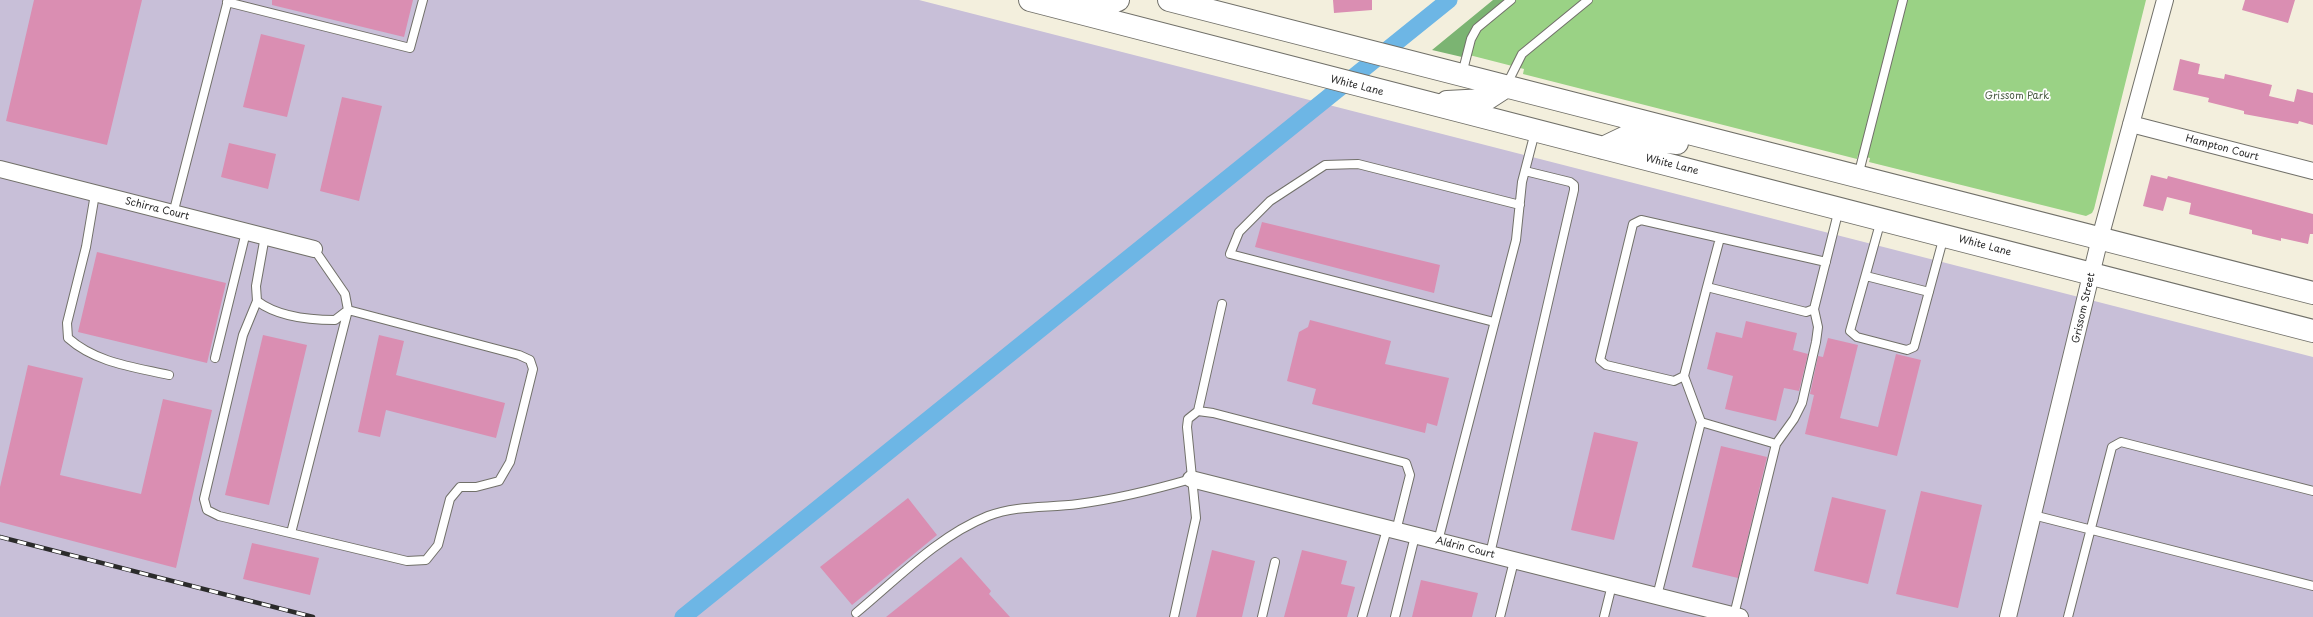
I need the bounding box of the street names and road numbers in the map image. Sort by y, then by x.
street label: White Lane [1329,74,1385,98]
street label: Hampton Court [2184,132,2260,164]
street label: White Lane [1644,153,1700,177]
street label: Schirra Court [124,195,190,223]
street label: White Lane [1957,233,2013,259]
street label: Grissom Street [2070,272,2098,344]
street label: Aldrin Court [1434,535,1496,561]

